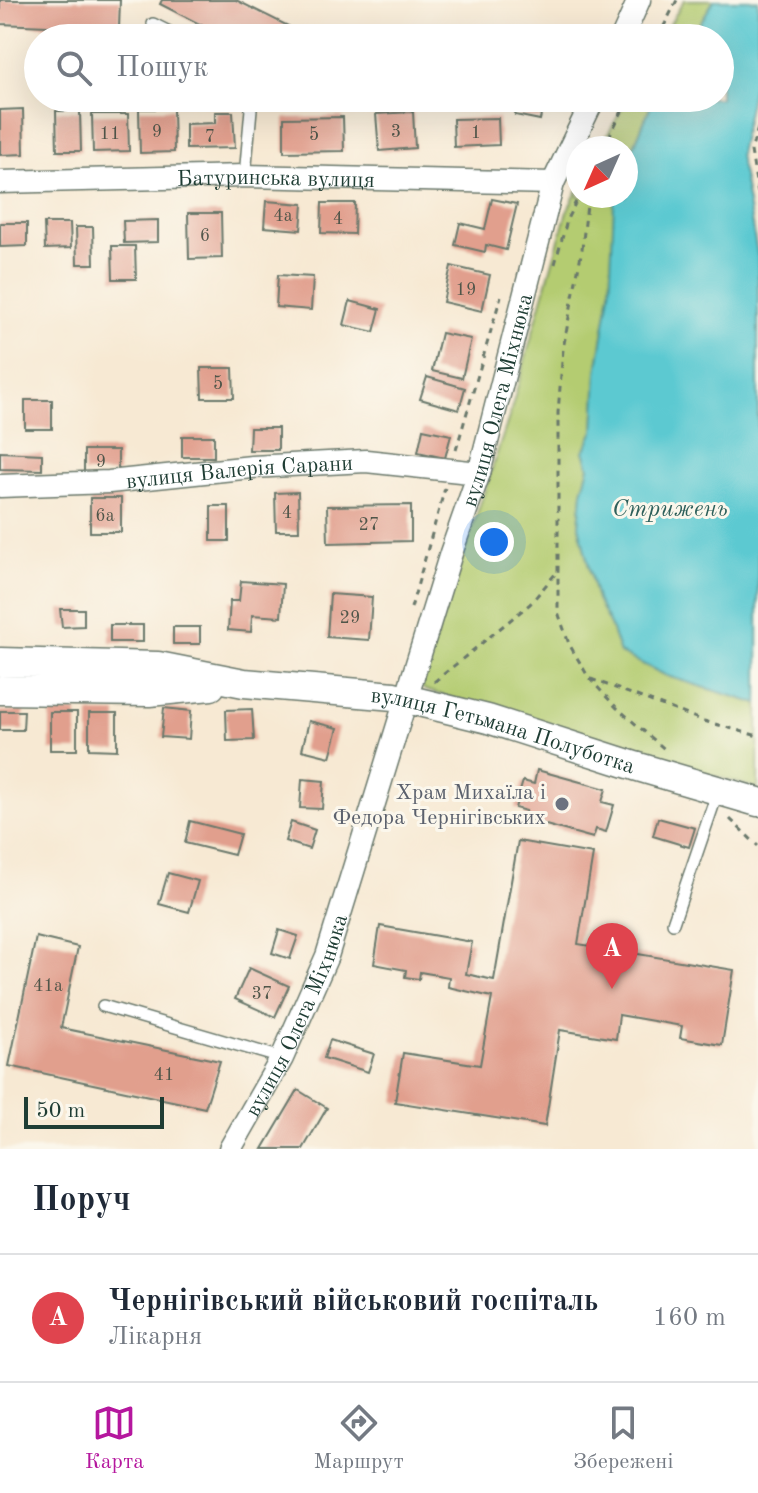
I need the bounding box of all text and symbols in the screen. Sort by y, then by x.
search box [24,24,734,112]
icon: search [52,46,96,90]
text: Пошук [116,53,208,83]
house number: 9 [152,123,162,141]
house number: 3 [391,123,401,141]
house number: 1 [471,124,481,142]
house number: 11 [100,125,120,143]
house number: 5 [309,126,319,144]
house number: 7 [205,128,215,146]
north arrow [566,136,638,208]
street label: Батуринська вулиця [177,167,375,192]
house number: 4а [273,207,293,225]
house number: 4 [333,210,343,228]
house number: 6 [200,227,210,245]
house number: 19 [456,281,476,299]
street label: вулиця Олега Міхнюка [459,291,537,510]
house number: 5 [213,375,223,393]
house number: 9 [96,453,106,471]
street label: вулиця Валерія Сарани [125,453,354,493]
water label: Стрижень [612,498,728,522]
house number: 4 [282,504,292,522]
house number: 6а [95,507,115,525]
house number: 27 [359,516,379,534]
your location [474,522,514,562]
house number: 29 [340,609,360,627]
street label: вулиця Гетьмана Полуботка [370,685,637,778]
place label: Храм Михаїла і Федора Чернігівських [333,782,546,829]
marker: Храм Михаїла і Федора Чернігівських [553,795,571,813]
street label: вулиця Олега Міхнюка [242,912,352,1121]
pin: A [586,923,638,989]
house number: 41а [33,977,63,995]
house number: 37 [252,985,272,1003]
house number: 41 [154,1066,174,1084]
scale bar [24,1093,164,1129]
text: 50 m [36,1100,85,1122]
text: Поруч [32,1184,131,1218]
text: Чернігівський військовий госпіталь [108,1287,598,1317]
text: A [48,1305,68,1331]
text: 160 m [653,1305,726,1331]
text: Лікарня [108,1324,202,1350]
tab: Карта [85,1401,144,1476]
tab: Маршрут [313,1401,404,1476]
tab: Збережені [573,1401,673,1476]

